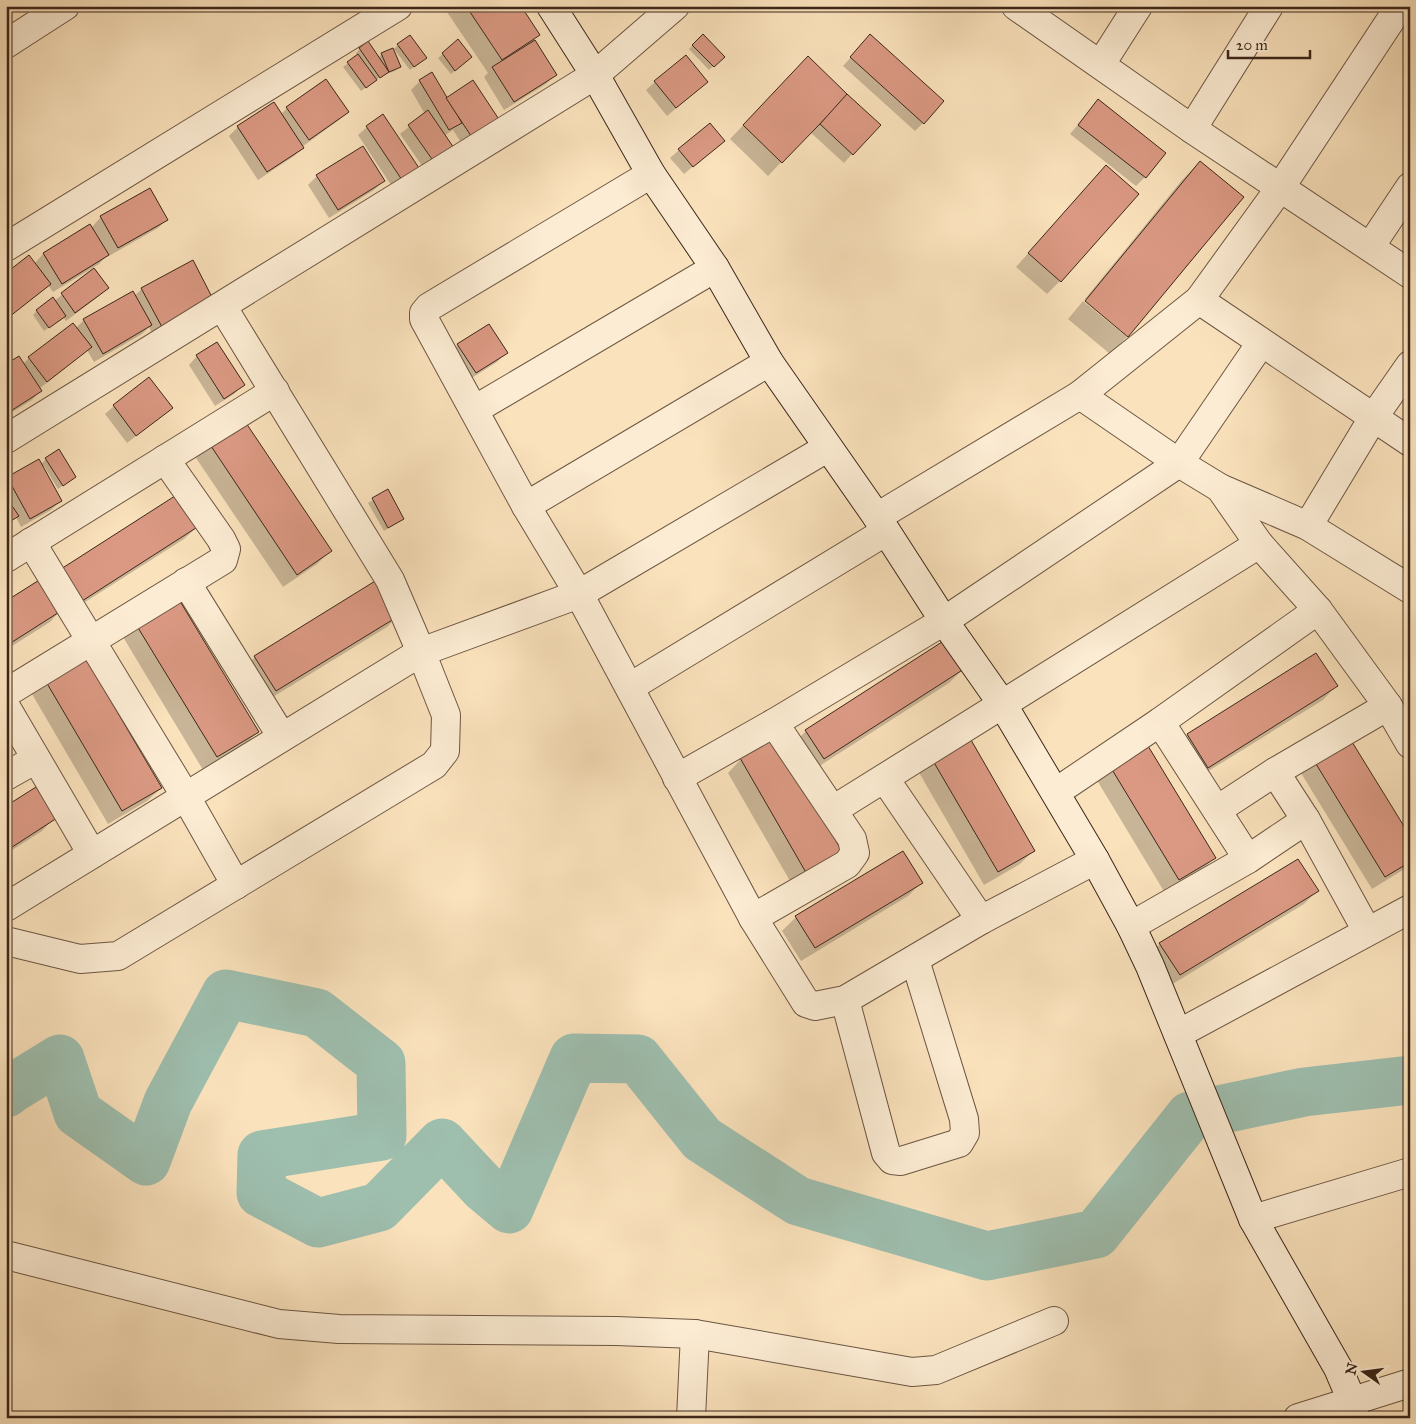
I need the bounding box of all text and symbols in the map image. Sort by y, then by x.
scale bar [1228,28,1311,60]
text: 20 m [1236,36,1268,54]
north arrow [1338,1346,1388,1396]
text: N [1342,1361,1362,1377]

